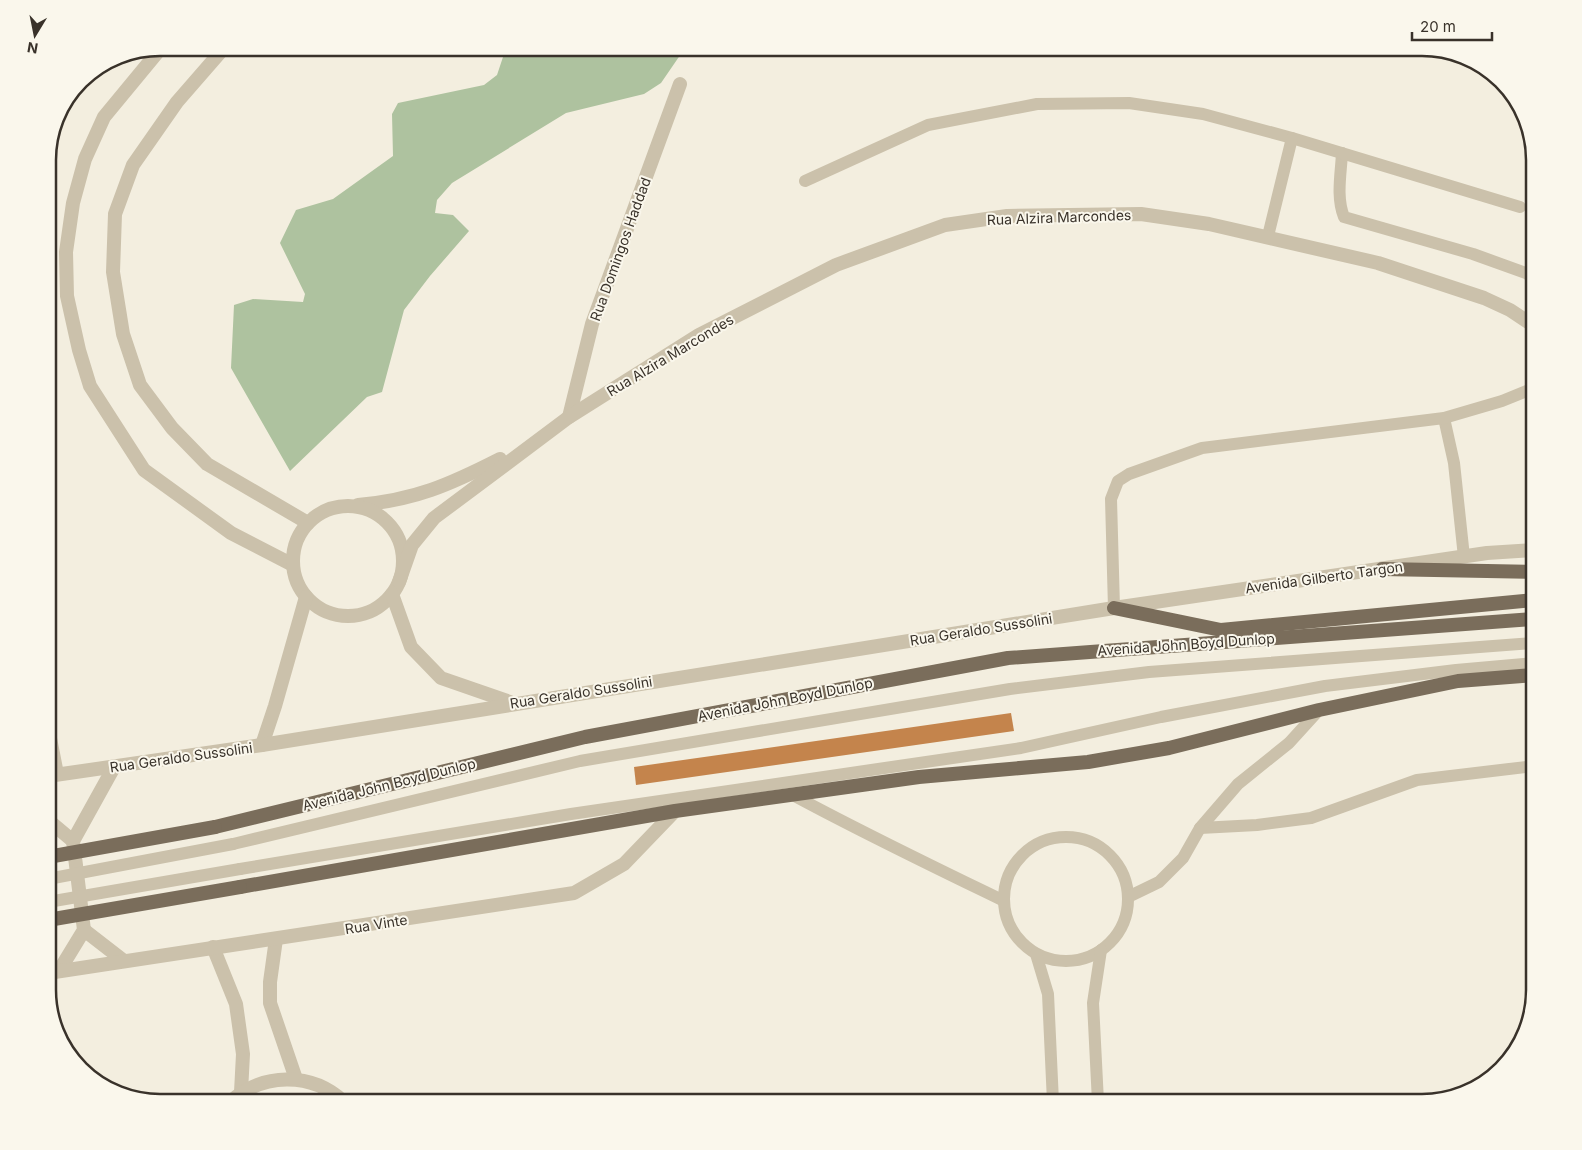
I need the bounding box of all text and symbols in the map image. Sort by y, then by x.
north arrow [10,10,60,60]
scale bar [1412,10,1492,42]
text: 20 m [1420,17,1456,36]
text: N [26,39,39,58]
street label: Rua Domingos Haddad [586,175,654,323]
street label: Rua Alzira Marcondes [986,206,1132,228]
street label: Rua Alzira Marcondes [604,310,736,400]
street label: Avenida Gilberto Targon [1244,558,1404,596]
street label: Rua Geraldo Sussolini [909,609,1053,649]
street label: Avenida John Boyd Dunlop [1097,629,1275,659]
street label: Rua Geraldo Sussolini [509,672,653,712]
street label: Avenida John Boyd Dunlop [696,674,874,724]
street label: Rua Geraldo Sussolini [109,739,253,775]
street label: Avenida John Boyd Dunlop [301,754,477,814]
street label: Rua Vinte [344,911,408,937]

